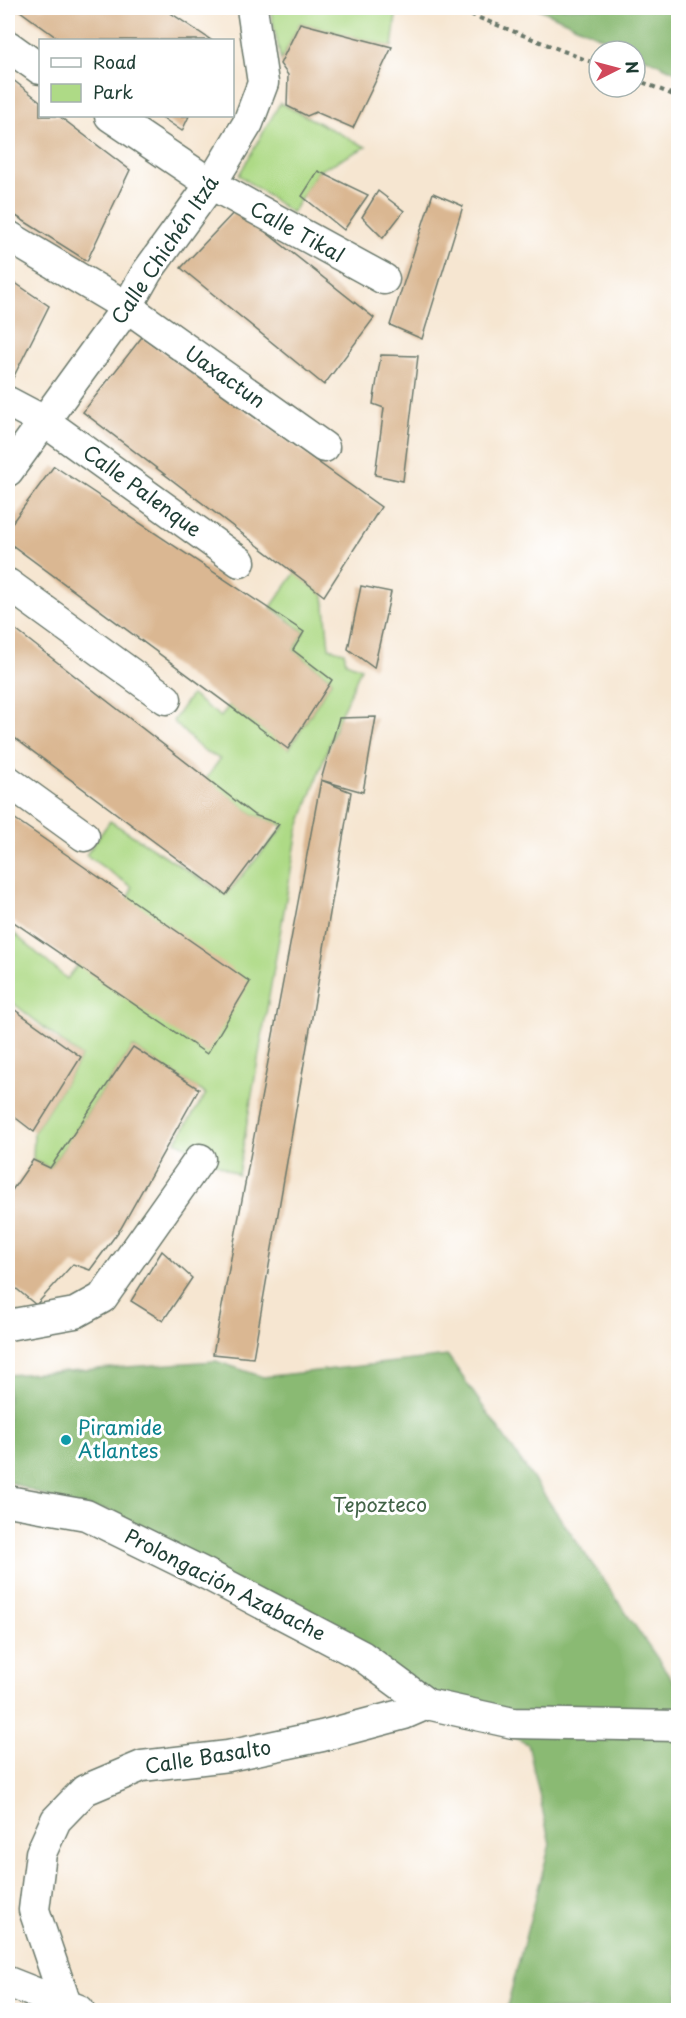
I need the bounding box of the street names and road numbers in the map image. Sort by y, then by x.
street label: Calle Chichén Itzá [103,169,226,330]
street label: Calle Tikal [245,193,350,269]
street label: Uaxactun [179,338,272,415]
street label: Calle Palenque [77,437,208,544]
street label: Prolongación Azabache [120,1520,331,1648]
street label: Calle Basalto [143,1731,273,1781]

